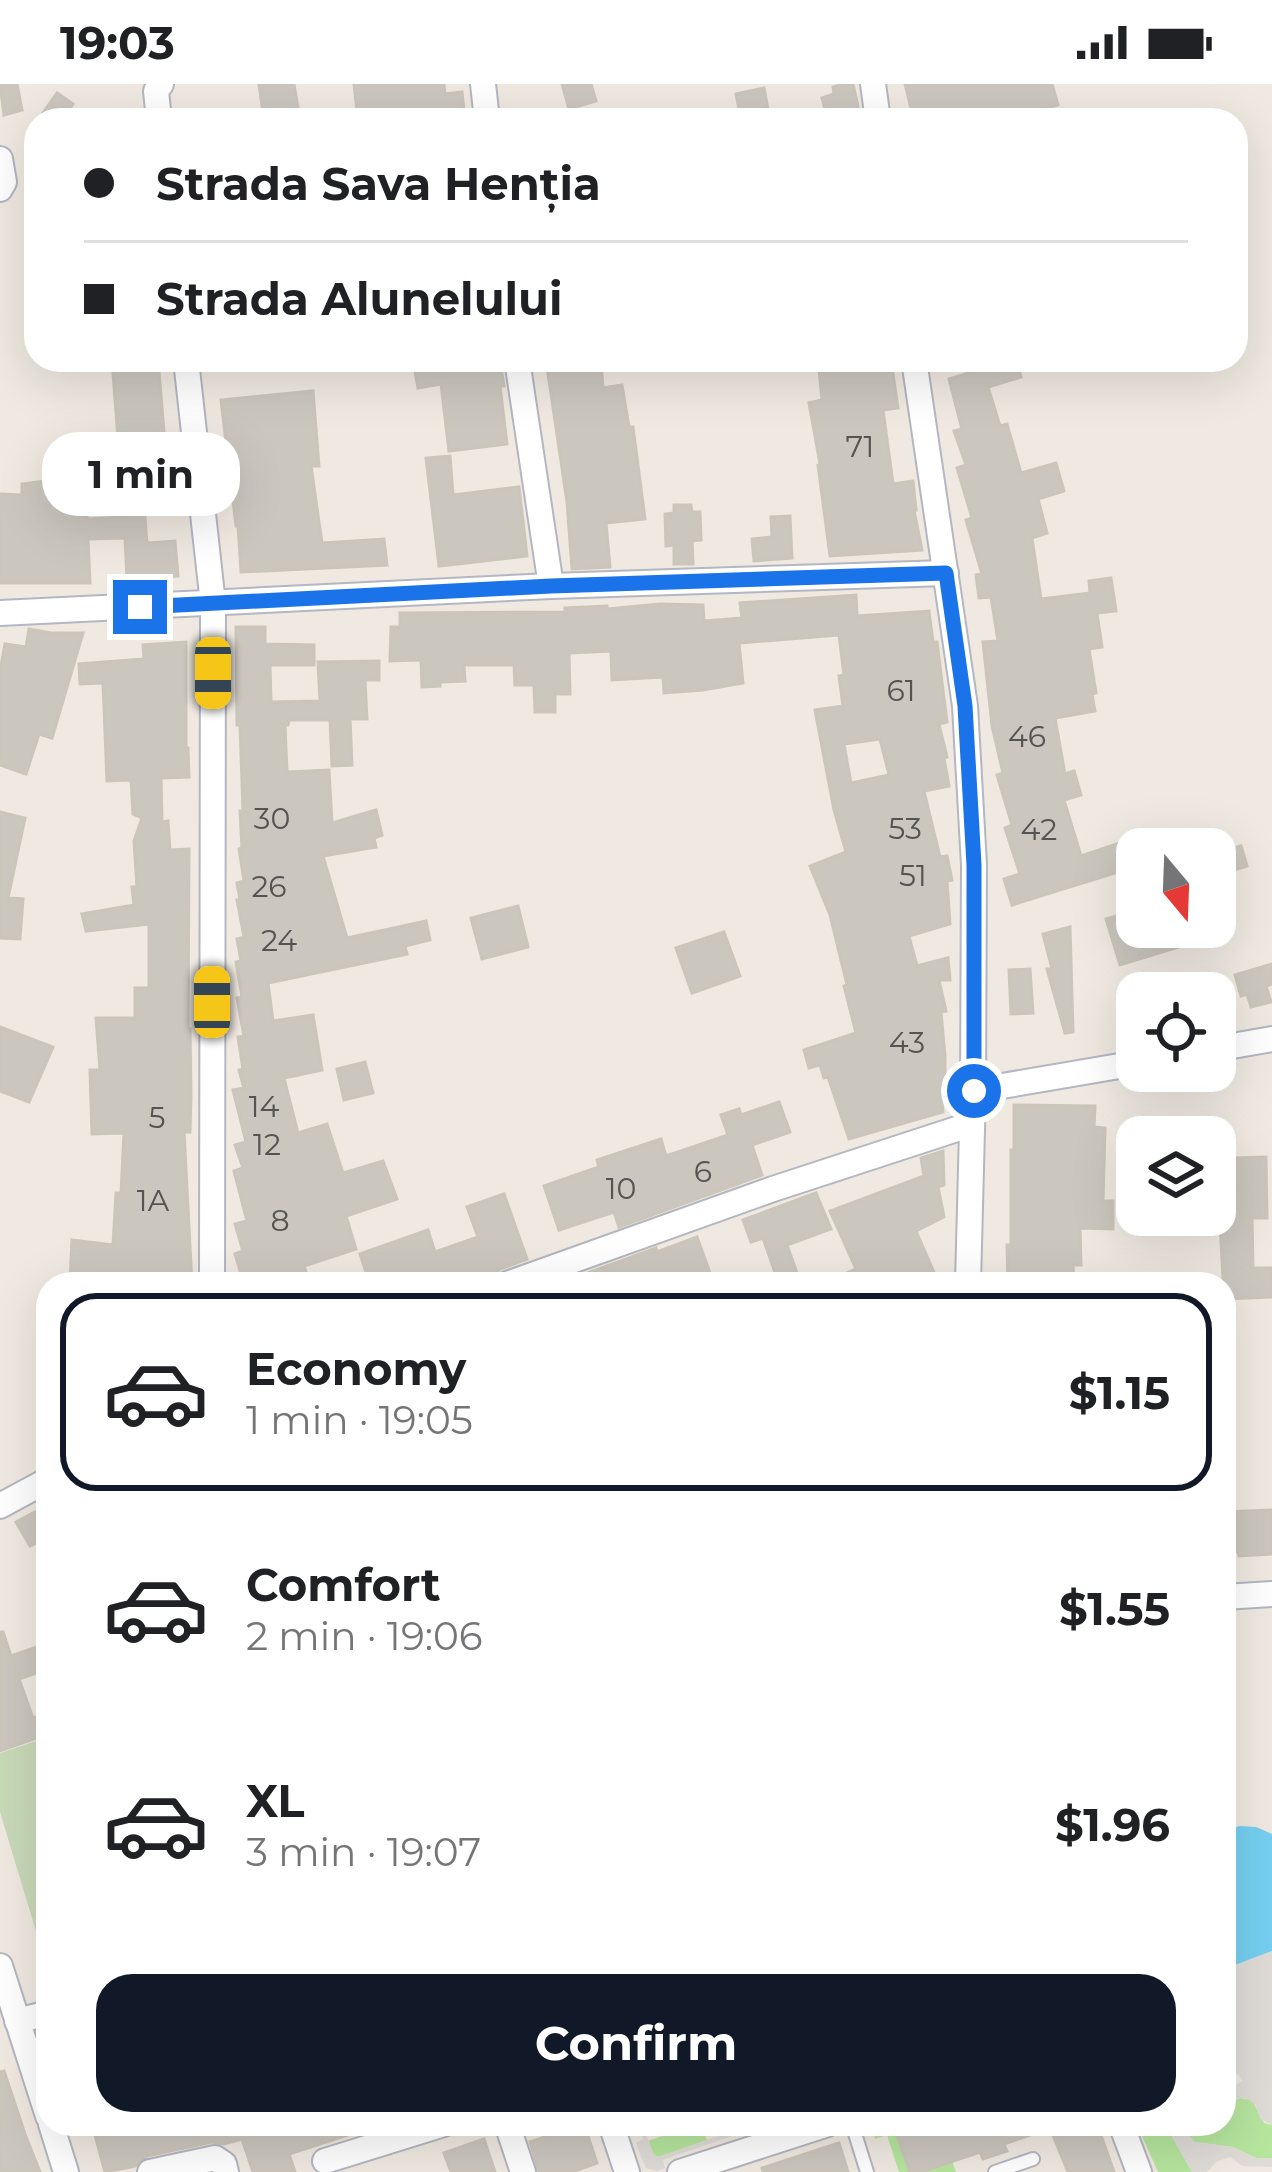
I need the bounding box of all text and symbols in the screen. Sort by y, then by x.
text: 19:03 [60,15,175,70]
text: Strada Sava Henția [156,156,601,211]
text: Strada Alunelului [156,271,563,326]
house number: 71 [846,428,874,465]
callout: 1 min [41,433,239,517]
text: 1 min [88,450,194,498]
route end [113,580,167,634]
car [195,637,231,709]
house number: 61 [886,672,916,709]
house number: 46 [1008,718,1046,755]
house number: 30 [254,800,290,837]
house number: 53 [888,810,922,847]
house number: 42 [1021,811,1057,848]
north arrow [1116,828,1236,948]
map controls [1116,828,1236,1236]
house number: 51 [899,857,927,894]
house number: 26 [251,868,287,905]
house number: 24 [261,922,297,959]
car [194,966,230,1038]
button: locate [1116,972,1236,1092]
house number: 43 [889,1024,925,1061]
route start [947,1064,1001,1118]
house number: 14 [249,1088,279,1125]
house number: 5 [149,1099,165,1136]
button: layers [1116,1116,1236,1236]
house number: 12 [253,1126,281,1163]
house number: 6 [694,1153,712,1190]
house number: 10 [606,1170,636,1207]
house number: 1A [137,1182,170,1219]
house number: 8 [270,1202,290,1239]
icon: car [102,1338,210,1446]
text: Economy [246,1341,466,1396]
text: $1.15 [1069,1365,1170,1420]
text: 1 min · 19:05 [246,1396,473,1444]
icon: car [102,1554,210,1662]
text: Comfort [246,1557,441,1612]
text: $1.55 [1059,1581,1170,1636]
text: 2 min · 19:06 [246,1612,483,1660]
icon: car [102,1770,210,1878]
text: XL [246,1773,304,1828]
text: $1.96 [1055,1797,1170,1852]
text: 3 min · 19:07 [246,1828,481,1876]
button: Confirm [96,1974,1176,2112]

